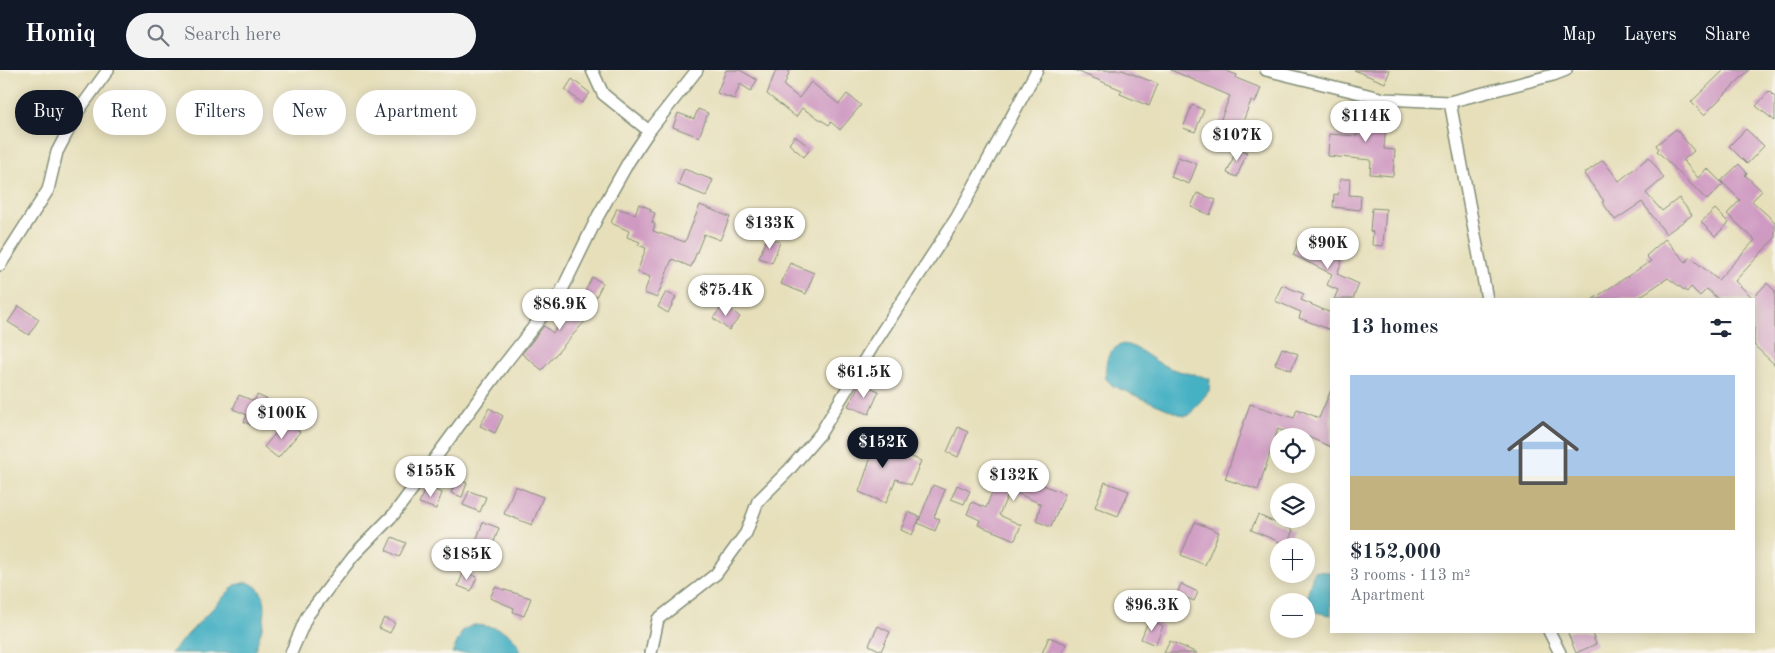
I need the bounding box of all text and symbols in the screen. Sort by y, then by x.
search box [126,13,476,58]
icon: search [144,21,172,49]
text: Homiq [25,23,96,47]
text: Search here [184,26,281,45]
text: Map [1562,26,1596,44]
text: Layers [1624,26,1676,44]
text: Share [1704,26,1750,44]
chip: Buy [15,90,83,135]
chip: Rent [93,90,166,135]
chip: Filters [176,90,263,135]
chip: New [273,90,346,135]
chip: Apartment [356,90,476,135]
pin: $114K [1331,100,1401,143]
text: $114K [1341,109,1391,125]
pin: $107K [1202,119,1272,162]
text: $107K [1212,128,1262,144]
pin: $133K [735,208,805,250]
text: $133K [745,216,795,232]
pin: $90K [1298,228,1358,270]
text: $90K [1308,236,1348,252]
pin: $75.4K [685,274,767,317]
text: $75.4K [699,283,753,299]
pin: $86.9K [519,288,601,331]
text: $86.9K [533,297,587,313]
icon: filters [1707,314,1735,342]
text: 13 homes [1350,317,1438,338]
pin: $61.5K [823,356,905,399]
text: $61.5K [837,365,891,381]
pin: $100K [247,398,317,440]
text: $100K [257,406,307,422]
icon: home [1498,408,1588,498]
pin: $152K [848,426,918,469]
map controls [1270,428,1315,638]
button: locate [1270,428,1315,473]
text: $152K [858,435,908,451]
pin: $155K [396,456,466,498]
pin: $132K [979,460,1049,502]
text: $155K [406,464,456,480]
text: $132K [989,468,1039,484]
button: layers [1270,483,1315,528]
pin: $185K [432,538,502,581]
button: + [1270,538,1315,583]
text: $152,000 [1350,542,1441,563]
text: $185K [442,547,492,563]
text: 3 rooms · 113 m² [1350,568,1470,584]
text: Apartment [1350,588,1425,604]
pin: $96.3K [1111,590,1193,632]
button: − [1270,593,1315,638]
text: $96.3K [1125,598,1179,614]

